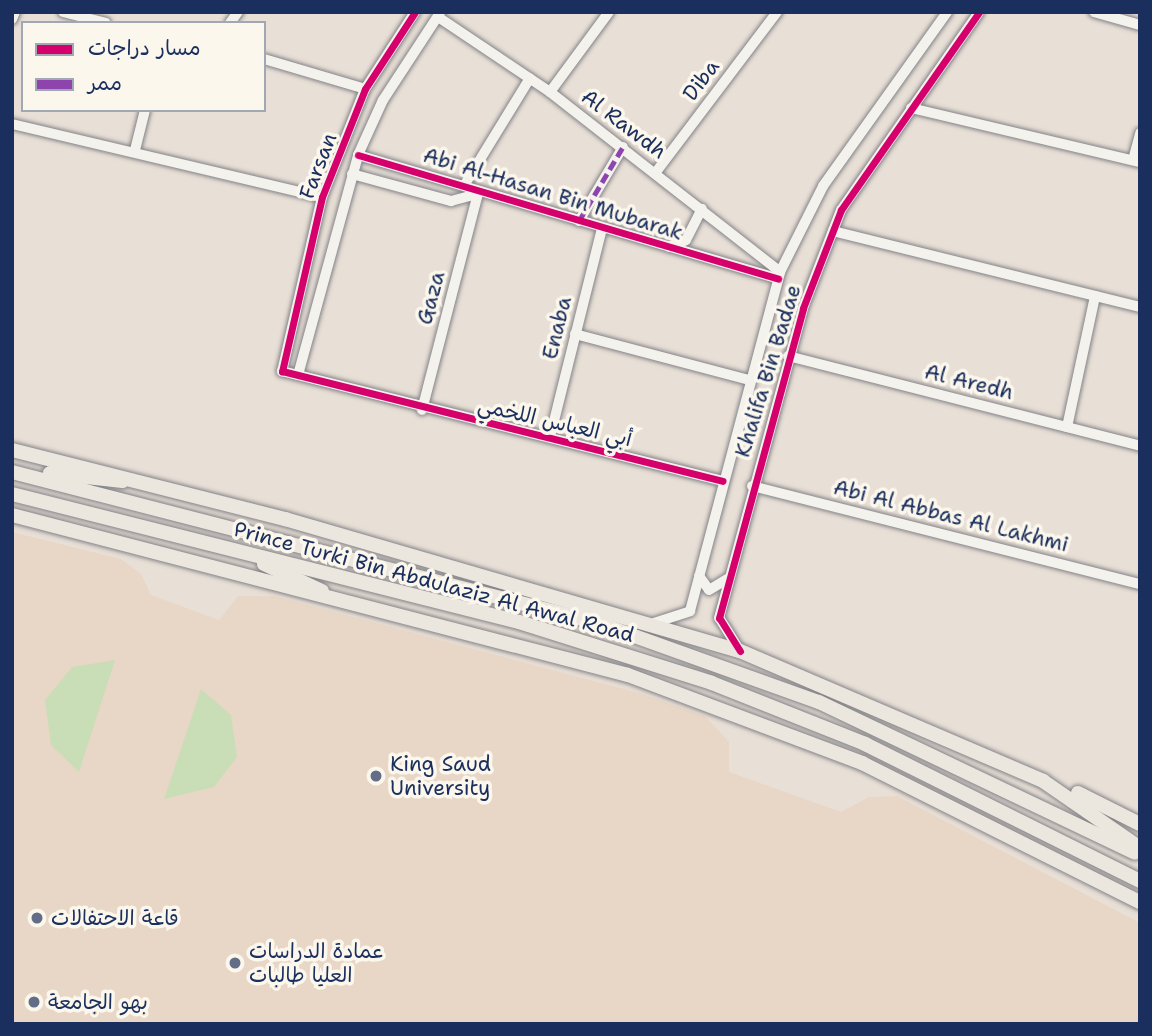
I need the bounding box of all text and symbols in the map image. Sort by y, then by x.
legend [21,21,266,112]
text: مسار دراجات [88,34,201,62]
street label: Diba [677,54,725,106]
text: ممر [88,69,122,97]
street label: Al Rawdh [577,84,671,164]
street label: Farsan [294,130,342,202]
street label: Abi Al-Hasan Bin Mubarak [420,142,686,246]
street label: Gaza [412,269,450,327]
street label: Khalifa Bin Badae [730,282,806,460]
street label: Enaba [537,294,577,362]
street label: Al Aredh [922,359,1016,405]
street label: أبي العباس اللخمي [475,392,635,452]
street label: Abi Al Abbas Al Lakhmi [831,475,1071,557]
street label: Prince Turki Bin Abdulaziz Al Awal Road [231,516,637,648]
place label: King Saud University [390,751,491,801]
marker: King Saud University [368,768,384,784]
place label: قاعة الاحتفالات [51,905,179,931]
marker: قاعة الاحتفالات [29,910,45,926]
place label: عمادة الدراسات العليا طالبات [249,938,385,988]
marker: عمادة الدراسات العليا طالبات [227,955,243,971]
place label: بهو الجامعة [48,989,148,1015]
marker: بهو الجامعة [26,994,42,1010]

